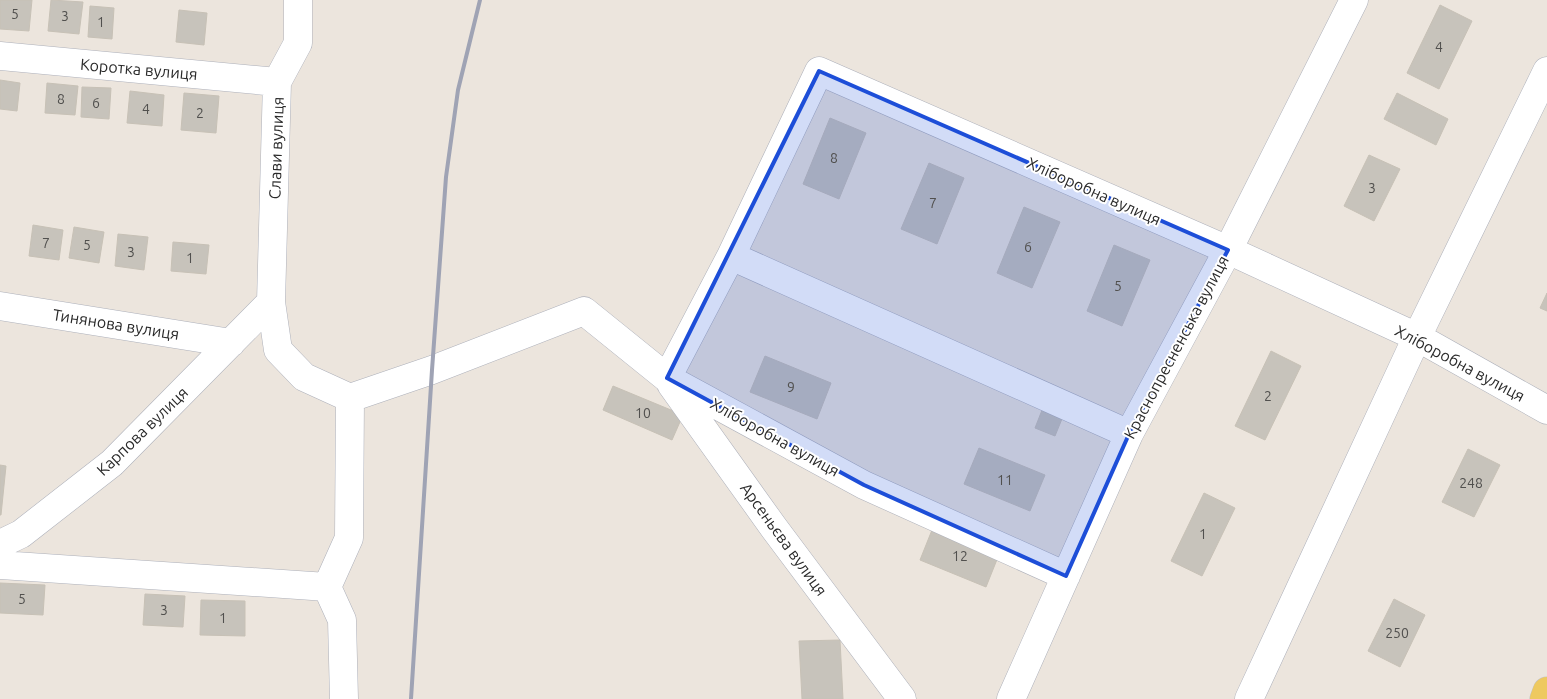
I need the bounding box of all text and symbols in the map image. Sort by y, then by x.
house number: 5 [11,6,19,22]
house number: 3 [61,8,69,24]
house number: 1 [97,14,105,30]
house number: 4 [1435,39,1443,55]
street label: Коротка вулиця [80,55,198,83]
house number: 8 [57,91,65,107]
house number: 6 [92,95,100,111]
street label: Слави вулиця [265,96,287,200]
house number: 4 [142,101,150,117]
house number: 2 [196,105,204,121]
house number: 8 [830,150,838,166]
street label: Хліборобна вулиця [1024,153,1164,229]
house number: 3 [1368,180,1376,196]
house number: 7 [929,195,937,211]
house number: 7 [42,235,50,251]
house number: 5 [83,237,91,253]
house number: 6 [1024,239,1032,255]
house number: 3 [127,244,135,260]
house number: 1 [186,250,194,266]
street label: Краснопресненська вулиця [1120,252,1232,442]
house number: 5 [1114,278,1122,294]
street label: Тинянова вулиця [51,305,181,343]
street label: Хліборобна вулиця [1392,321,1528,405]
house number: 9 [787,379,795,395]
street label: Карпова вулиця [93,383,191,479]
house number: 2 [1264,388,1272,404]
street label: Хліборобна вулиця [707,394,843,480]
house number: 10 [635,405,651,421]
house number: 11 [997,472,1013,488]
house number: 248 [1459,475,1483,491]
street label: Арсеньєва вулиця [737,479,831,599]
house number: 1 [1199,526,1207,542]
house number: 12 [952,548,968,564]
house number: 5 [18,591,26,607]
house number: 3 [160,602,168,618]
house number: 1 [219,610,227,626]
house number: 250 [1385,625,1409,641]

